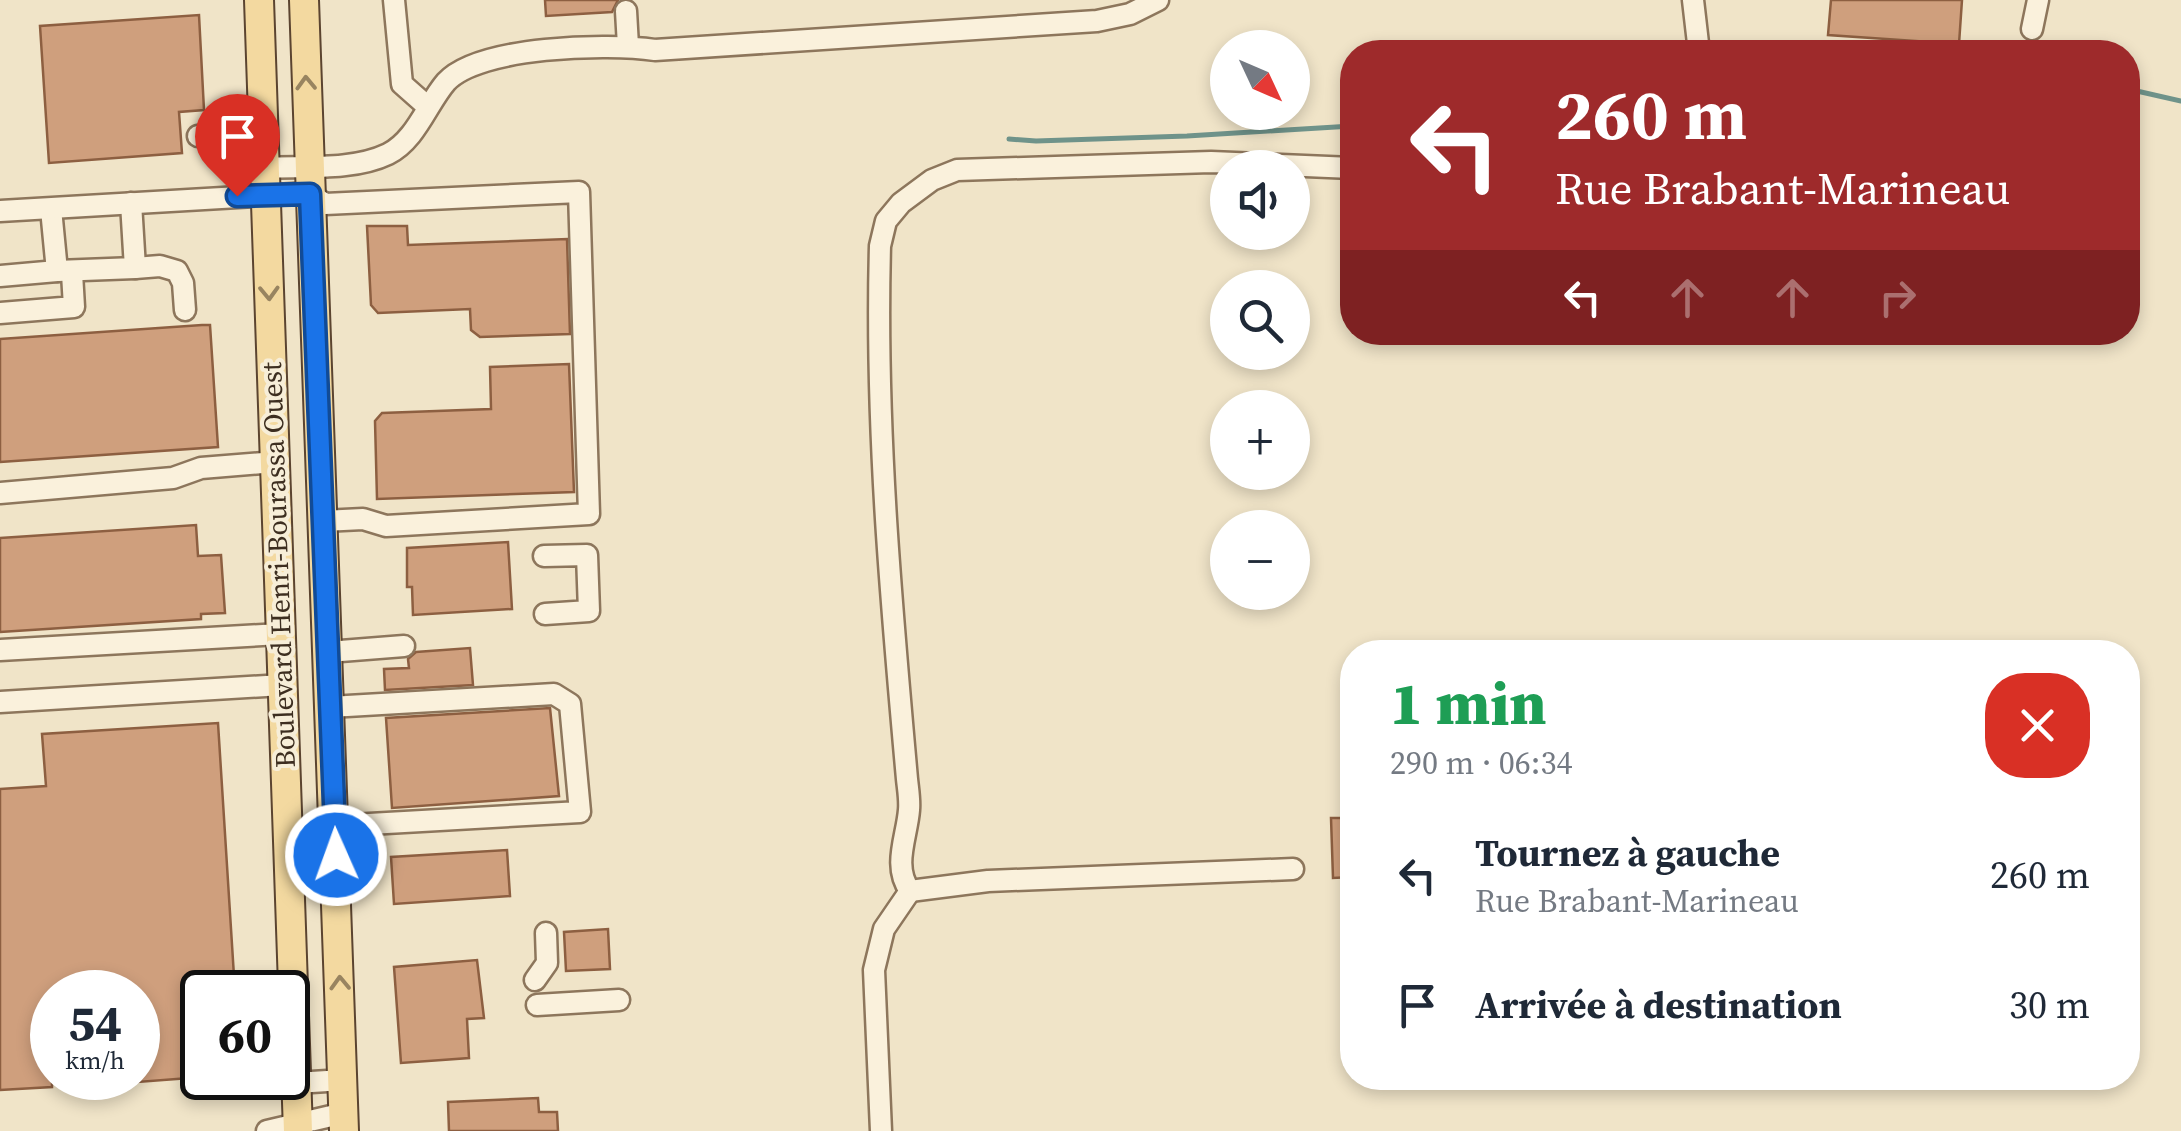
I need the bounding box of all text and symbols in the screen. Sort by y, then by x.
north arrow [1210,30,1310,130]
map controls [1210,30,1310,610]
text: 260 m [1555,66,1747,162]
one-way arrow [296,74,317,90]
icon: left [1390,80,1520,210]
pin [195,94,280,197]
icon: arrive [210,109,265,164]
button: sound [1210,150,1310,250]
text: Rue Brabant-Marineau [1555,157,2010,219]
button: search [1210,270,1310,370]
icon: left [1555,270,1610,325]
icon: ahead [1660,270,1715,325]
icon: ahead [1765,270,1820,325]
icon: right [1870,270,1925,325]
one-way arrow [258,286,279,302]
street label: Boulevard Henri-Bourassa Ouest [252,361,304,769]
button: + [1210,390,1310,490]
button: − [1210,510,1310,610]
text: 1 min [1390,662,1546,744]
button: close [1985,673,2090,778]
text: 290 m · 06:34 [1390,741,1572,785]
position arrow [284,803,388,907]
text: Tournez à gauche [1475,827,1780,879]
icon: left [1390,848,1445,903]
text: 260 m [1990,849,2090,901]
text: Rue Brabant-Marineau [1475,879,1799,923]
speed limit sign: 60 [180,970,310,1100]
one-way arrow [330,974,351,990]
icon: arrive [1390,978,1445,1033]
text: Arrivée à destination [1475,979,1842,1031]
text: 30 m [2009,979,2090,1031]
text: 54 [68,988,122,1057]
text: km/h [65,1043,125,1077]

